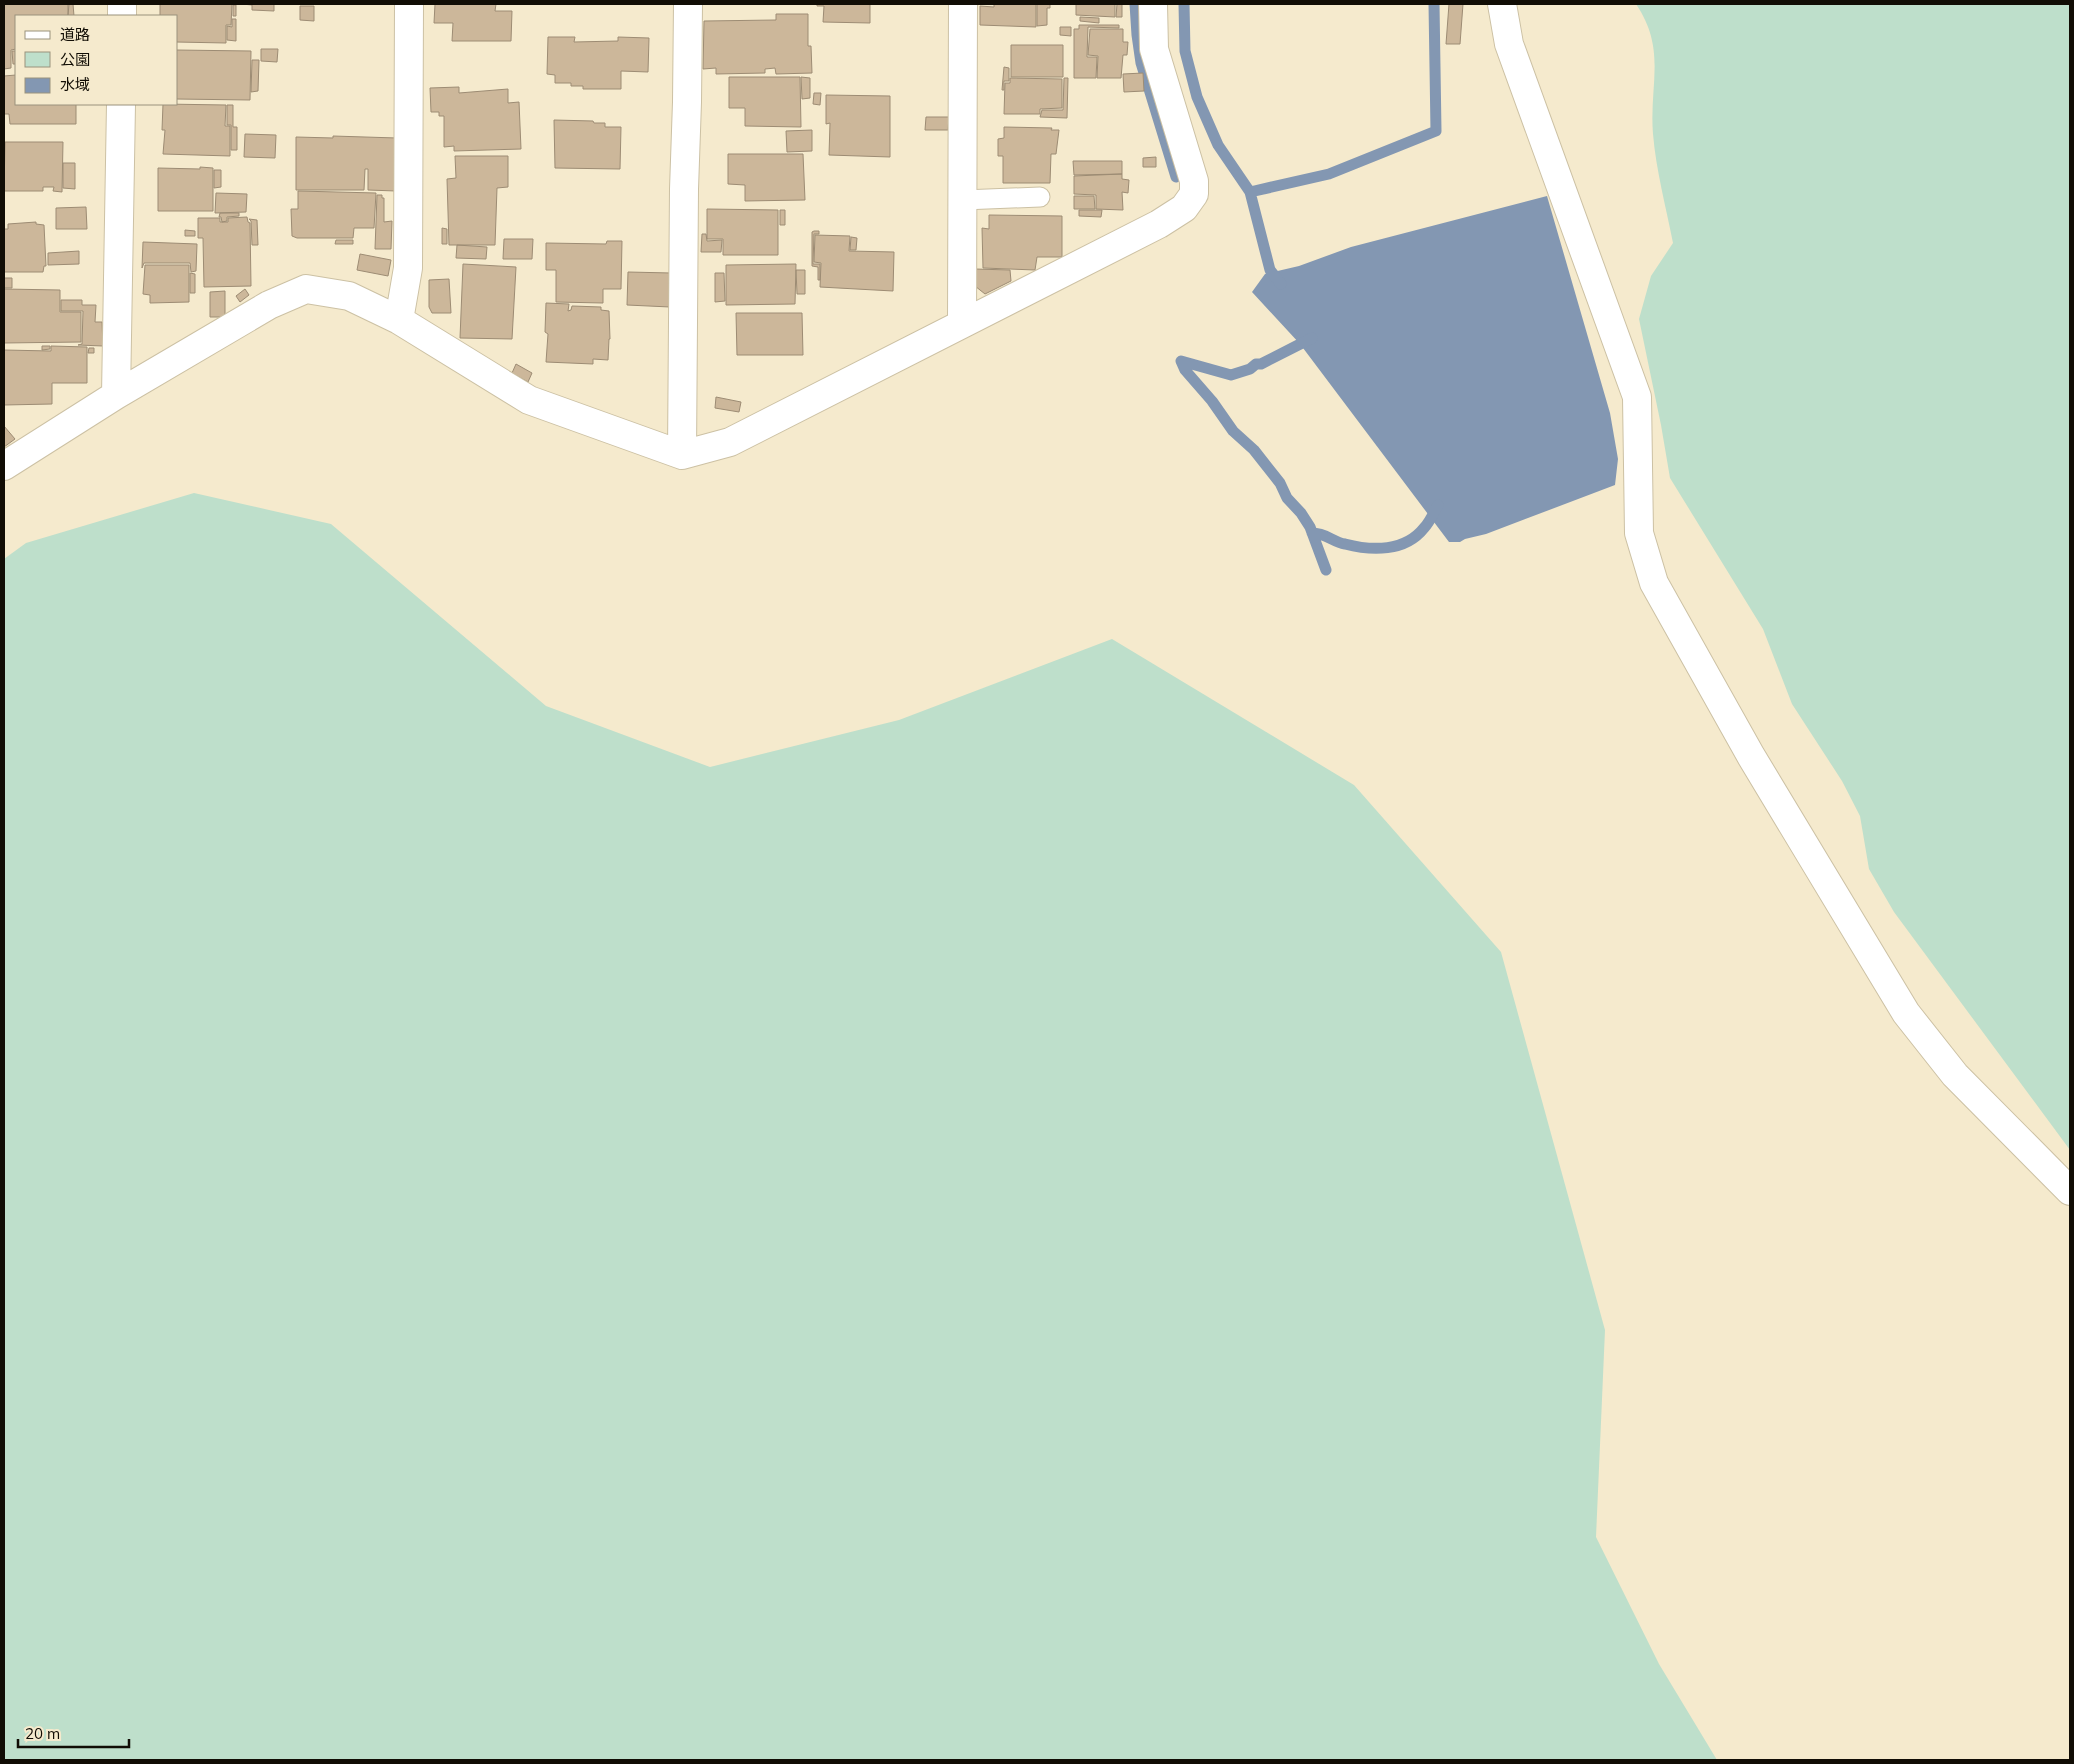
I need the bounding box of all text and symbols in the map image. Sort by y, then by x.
legend [15,15,178,105]
text: 道路 [60,25,90,44]
text: 公園 [60,50,90,69]
text: 水域 [60,75,90,94]
scale bar [18,1716,129,1748]
text: 20 m [25,1724,60,1743]

